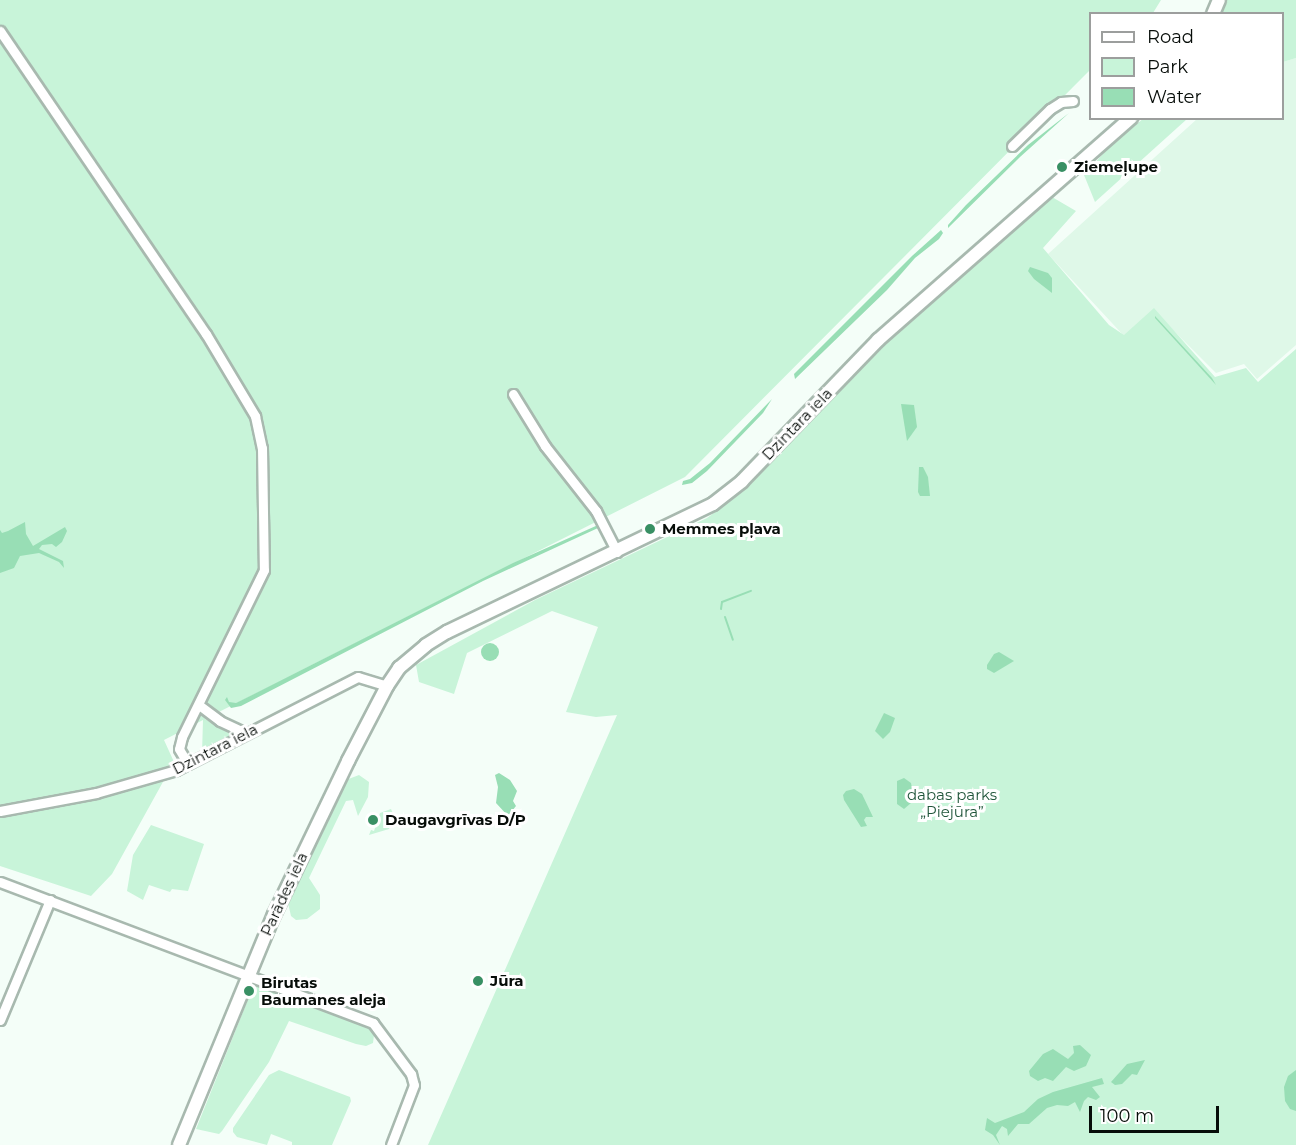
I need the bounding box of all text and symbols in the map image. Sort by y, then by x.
legend [1089,12,1284,120]
text: Road [1147,26,1194,48]
text: Park [1147,56,1188,78]
text: Water [1147,86,1202,108]
place label: Ziemeļupe [1074,158,1158,176]
marker: Ziemeļupe [1055,160,1069,174]
street label: Dzintara iela [758,384,836,464]
place label: Memmes pļava [662,520,781,538]
marker: Memmes pļava [643,522,657,536]
street label: Dzintara iela [169,720,261,778]
park label: dabas parks „Piejūra” [907,785,997,820]
place label: Daugavgrīvas D/P [385,811,526,829]
marker: Daugavgrīvas D/P [366,813,380,827]
street label: Parādes iela [257,849,311,939]
place label: Jūra [490,972,524,990]
place label: Birutas Baumanes aleja [261,973,386,1008]
marker: Jūra [471,974,485,988]
marker: Birutas Baumanes aleja [242,984,256,998]
scale bar [1092,1094,1222,1132]
text: 100 m [1100,1105,1154,1127]

